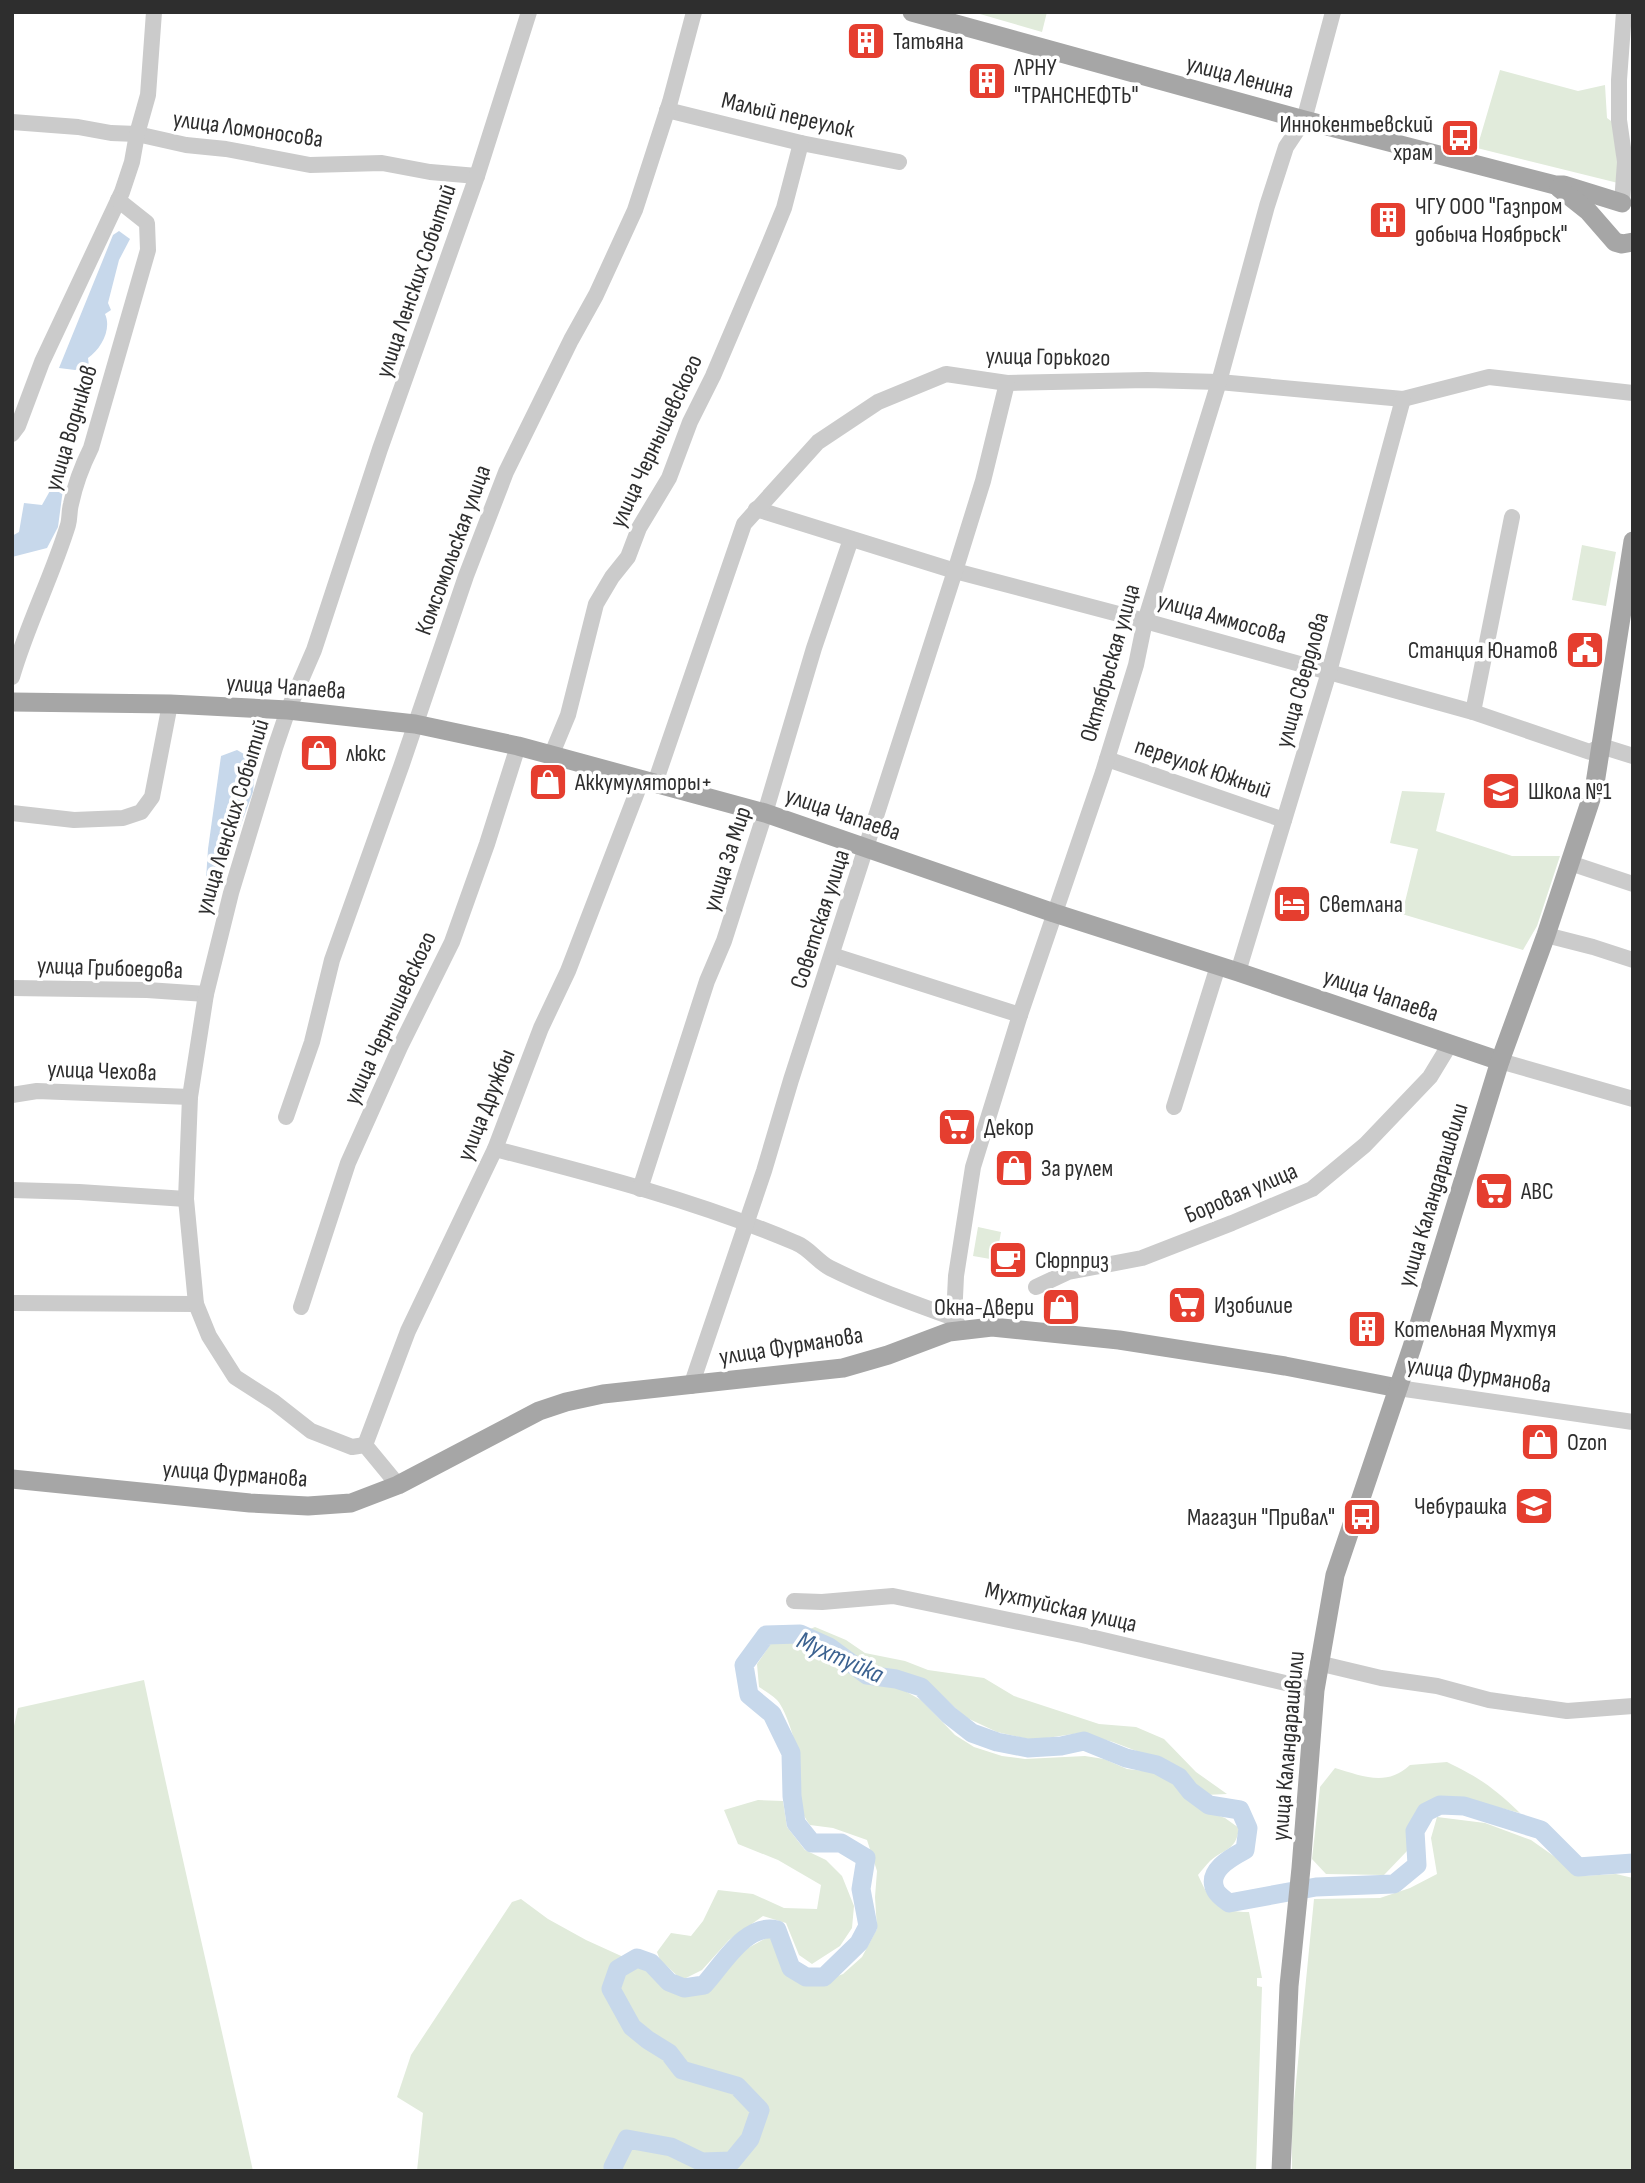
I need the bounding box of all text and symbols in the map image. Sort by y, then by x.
building icon: Татьяна [845,20,887,62]
place label: Татьяна [893,27,964,56]
street label: улица Ленина [1183,49,1297,105]
place label: ЛРНУ "ТРАНСНЕФТЬ" [1013,53,1138,110]
building icon: ЛРНУ "ТРАНСНЕФТЬ" [966,60,1008,102]
street label: Малый переулок [719,86,858,145]
street label: улица Ломоносова [171,104,325,154]
place label: Иннокентьевский храм [1279,110,1433,167]
bus stop icon: Иннокентьевский храм [1439,117,1481,159]
street label: улица Ленских Событий [369,180,463,382]
place label: ЧГУ ООО "Газпром добыча Ноябрьск" [1415,192,1568,249]
building icon: ЧГУ ООО "Газпром добыча Ноябрьск" [1367,199,1409,241]
street label: улица Горького [985,341,1111,373]
street label: улица Чернышевского [603,350,709,532]
street label: улица Водников [38,362,104,494]
street label: Комсомольская улица [409,461,497,639]
street label: Октябрьская улица [1074,581,1146,745]
street label: улица Аммосова [1154,586,1290,650]
street label: улица Свердлова [1269,609,1335,751]
public building icon: Станция Юнатов [1564,629,1606,671]
place label: Станция Юнатов [1408,636,1558,665]
street label: улица Чапаева [225,668,347,706]
street label: улица Ленских Событий [188,716,276,918]
street label: переулок Южный [1131,731,1275,805]
shop icon: люкс [298,732,340,774]
place label: люкс [346,739,386,768]
shop icon: Аккумуляторы+ [527,761,569,803]
place label: Аккумуляторы+ [574,768,712,797]
school or university icon: Школа №1 [1480,770,1522,812]
place label: Школа №1 [1528,777,1612,806]
street label: улица Чапаева [782,781,904,847]
street label: улица За Мир [696,803,758,915]
street label: Советская улица [784,846,856,992]
hotel icon: Светлана [1271,883,1313,925]
place label: Светлана [1319,890,1403,919]
street label: улица Чернышевского [337,927,443,1109]
street label: улица Грибоедова [36,951,184,985]
street label: улица Чапаева [1320,962,1442,1028]
street label: улица Дружбы [450,1045,522,1165]
street label: улица Чехова [47,1055,157,1087]
street label: улица Каландарашвили [1391,1100,1475,1290]
supermarket icon: Декор [936,1106,978,1148]
place label: Декор [984,1113,1034,1142]
shop icon: За рулем [993,1147,1035,1189]
place label: За рулем [1041,1154,1113,1183]
street label: Боровая улица [1180,1156,1302,1230]
supermarket icon: ABC [1473,1170,1515,1212]
place label: ABC [1520,1177,1554,1206]
cafe icon: Сюрприз [987,1239,1029,1281]
place label: Сюрприз [1035,1246,1109,1275]
supermarket icon: Изобилие [1166,1284,1208,1326]
shop icon: Окна-Двери [1040,1286,1082,1328]
place label: Изобилие [1214,1291,1293,1320]
place label: Окна-Двери [934,1293,1034,1322]
building icon: Котельная Мухтуя [1346,1308,1388,1350]
place label: Котельная Мухтуя [1394,1315,1556,1344]
street label: улица Фурманова [717,1320,865,1372]
street label: улица Фурманова [1405,1351,1553,1399]
shop icon: Ozon [1519,1421,1561,1463]
place label: Ozon [1567,1428,1607,1457]
street label: улица Фурманова [162,1454,308,1494]
school or university icon: Чебурашка [1513,1485,1555,1527]
place label: Чебурашка [1414,1492,1507,1521]
bus stop icon: Магазин "Привал" [1341,1496,1383,1538]
place label: Магазин "Привал" [1187,1503,1335,1532]
street label: Мухтуйская улица [982,1575,1140,1639]
water label: Мухтуйка [792,1625,888,1691]
street label: улица Каландарашвили [1265,1650,1311,1842]

